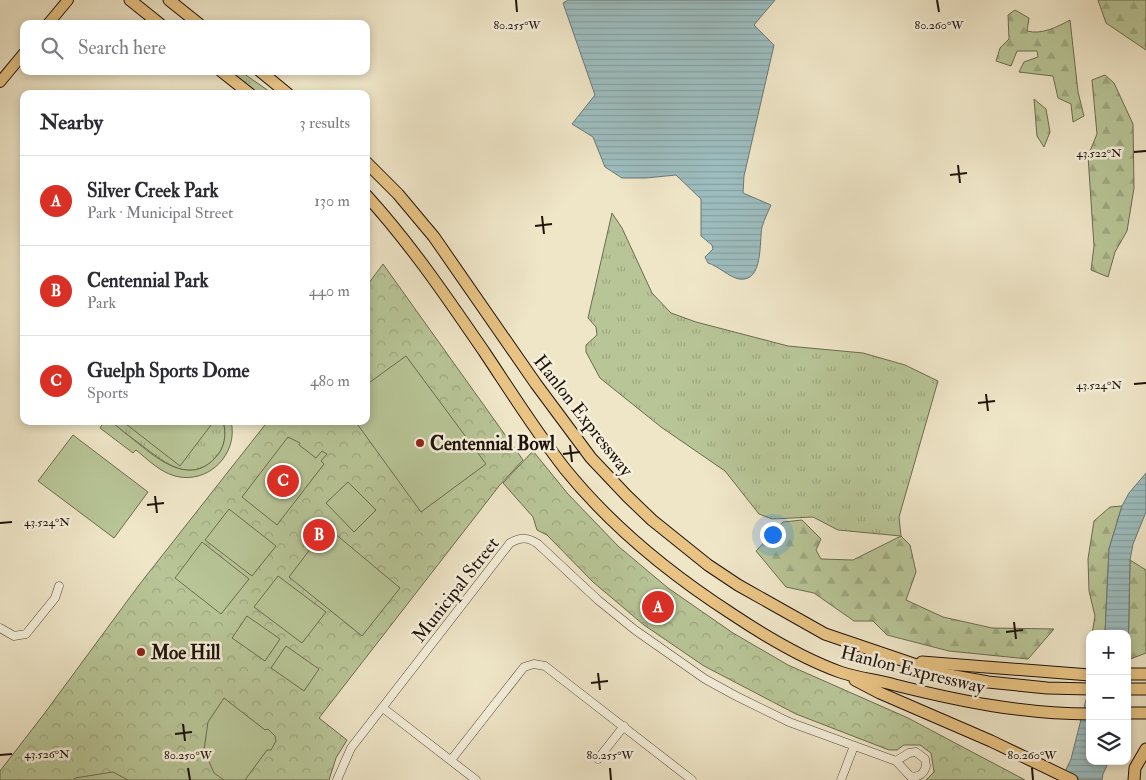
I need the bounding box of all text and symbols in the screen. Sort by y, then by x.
text: 80.255°W [493,18,541,33]
text: 80.260°W [915,18,964,33]
search box [20,20,370,75]
icon: search [38,34,66,62]
text: Search here [78,36,166,60]
text: Nearby [40,109,103,136]
text: 3 results [299,113,350,133]
text: 43.522°N [1076,146,1122,161]
text: Silver Creek Park [87,179,219,203]
text: A [51,191,61,211]
text: 130 m [314,191,350,211]
text: Park · Municipal Street [87,203,233,223]
text: Centennial Park [87,269,209,293]
text: B [51,281,61,301]
text: 440 m [309,281,350,301]
text: Park [87,293,116,313]
street label: Hanlon Expressway [527,350,639,483]
text: Guelph Sports Dome [87,359,249,383]
text: C [50,371,62,391]
text: 480 m [310,371,350,391]
text: 43.524°N [1076,378,1122,393]
text: Sports [87,383,128,403]
place label: Centennial Bowl [430,432,555,456]
marker: Centennial Bowl [414,437,426,449]
pin: C [267,462,299,500]
text: 43.524°N [24,515,70,530]
pin: B [303,516,335,554]
your location [760,522,786,548]
street label: Municipal Street [407,532,505,648]
pin: A [642,588,674,626]
map controls [1086,630,1131,765]
button: + [1086,630,1131,675]
street label: Hanlon Expressway [838,640,988,701]
place label: Moe Hill [150,641,221,665]
marker: Moe Hill [135,646,147,658]
button: − [1086,675,1131,720]
button: layers [1086,720,1131,765]
text: 43.526°N [24,747,70,762]
text: 80.250°W [164,748,213,763]
text: 80.255°W [586,748,634,763]
text: 80.260°W [1008,748,1057,763]

